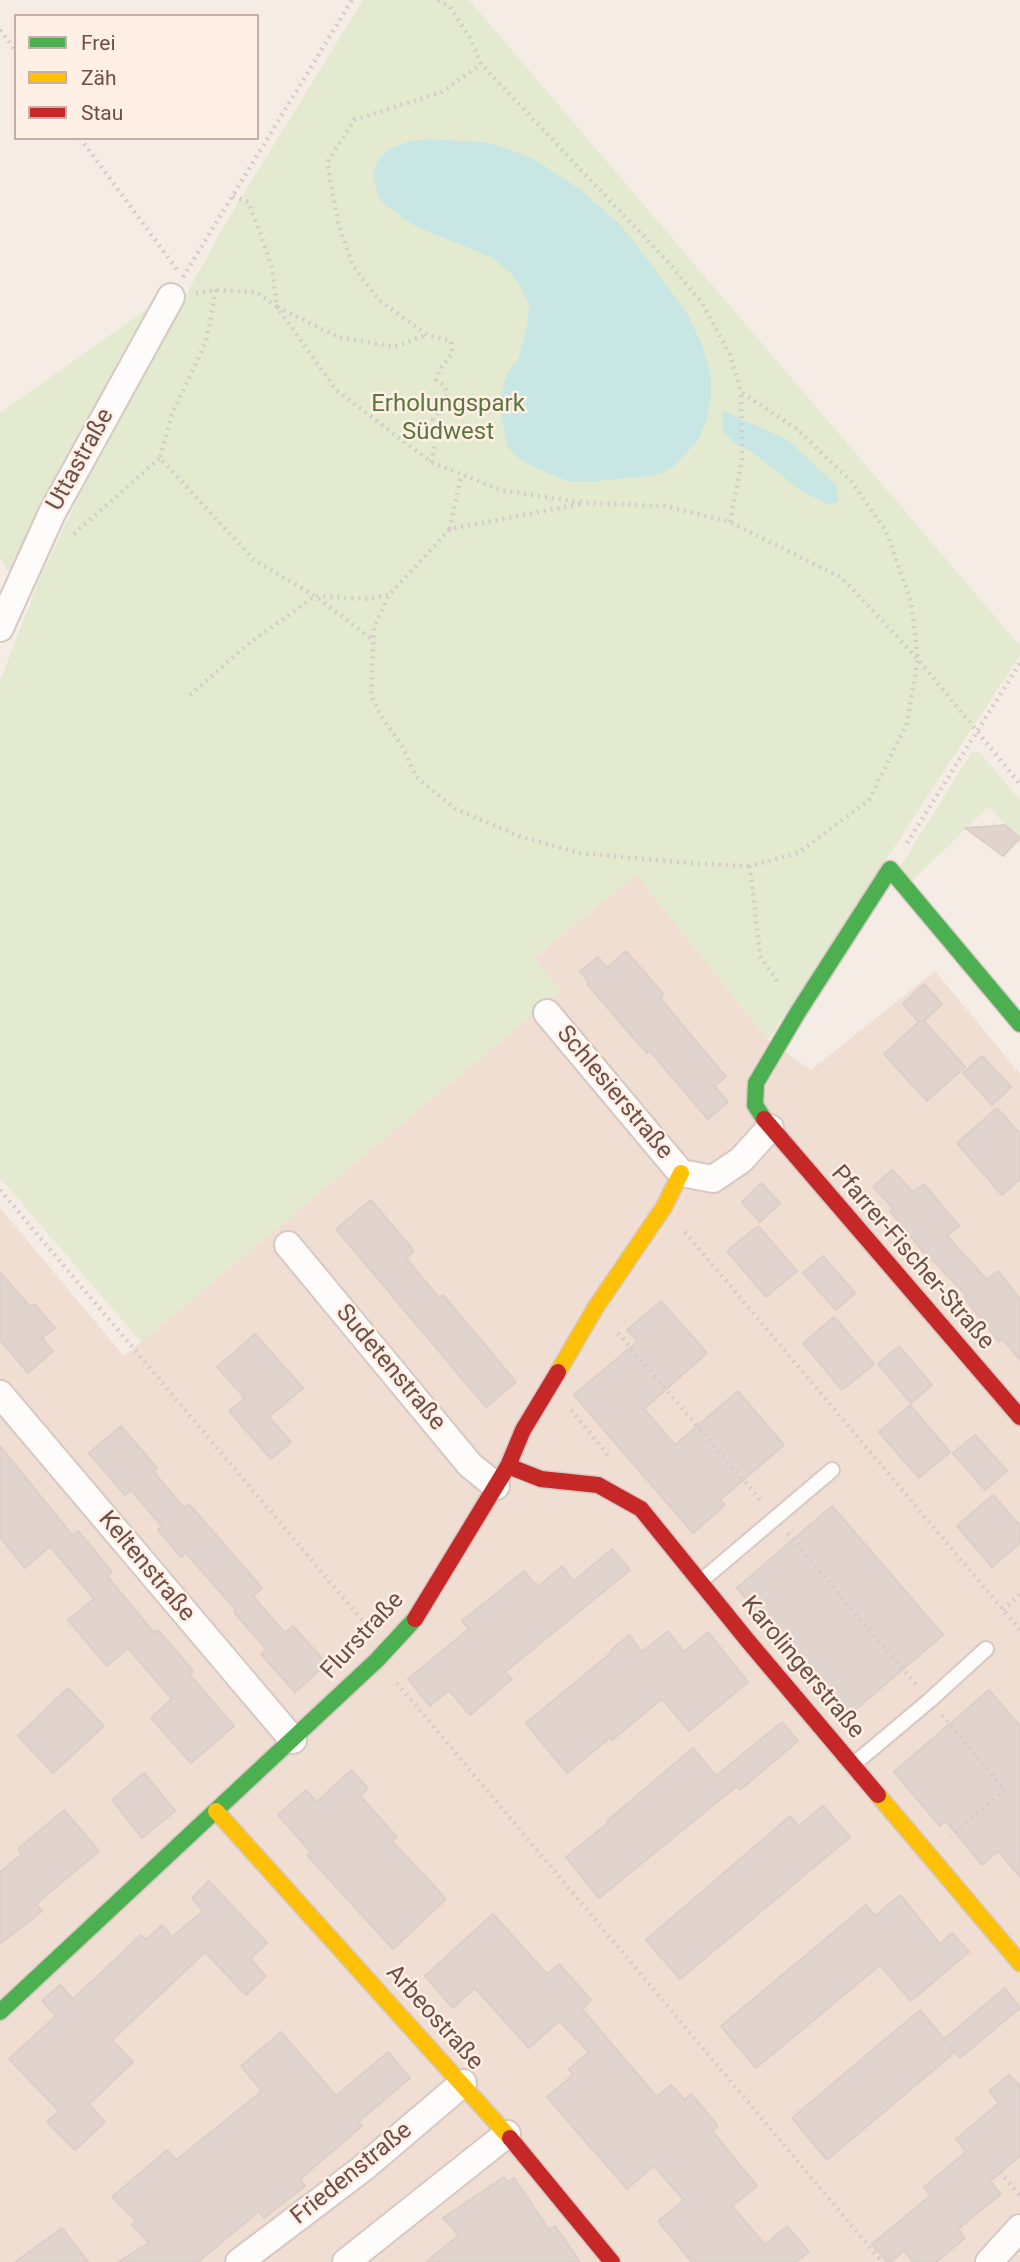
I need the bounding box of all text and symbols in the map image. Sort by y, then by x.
legend [14,14,259,140]
text: Frei [81,31,116,55]
text: Zäh [81,66,117,90]
text: Stau [81,101,123,125]
park label: Erholungspark Südwest [371,391,525,447]
street label: Uttastraße [41,404,121,516]
street label: Schlesierstraße [550,1020,678,1166]
street label: Pfarrer-Fischer-Straße [824,1160,1000,1356]
street label: Sudetenstraße [329,1299,451,1437]
street label: Keltenstraße [92,1506,200,1628]
street label: Flurstraße [315,1587,411,1685]
street label: Karolingerstraße [734,1591,870,1745]
street label: Arbeostraße [379,1959,489,2077]
street label: Friedenstraße [286,2117,418,2231]

